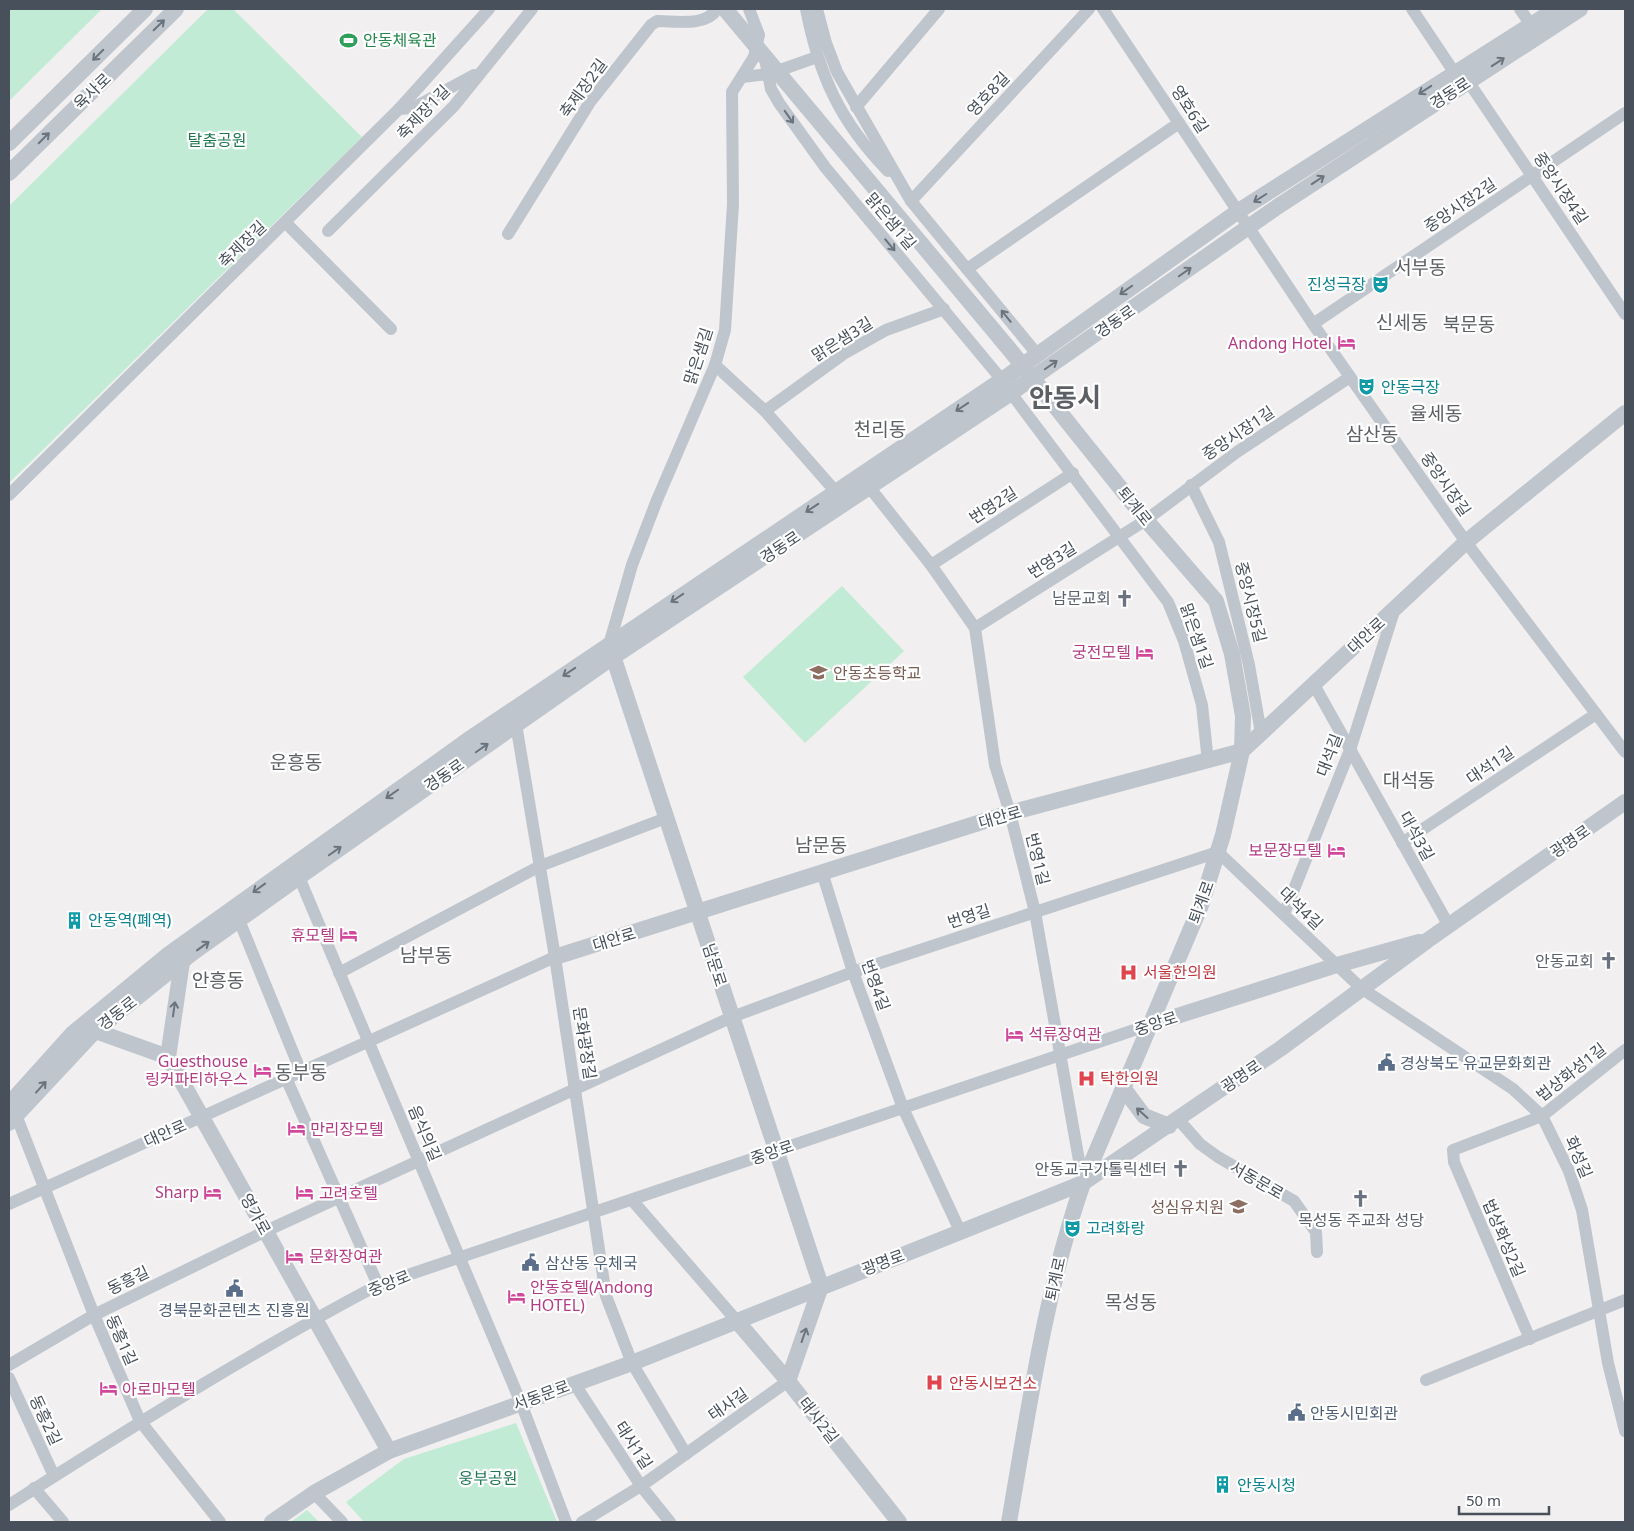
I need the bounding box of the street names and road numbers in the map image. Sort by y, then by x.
street label: 축제장2길 [554,54,612,122]
street label: 영호8길 [962,67,1014,121]
street label: 육사로 [68,68,116,114]
street label: 경동로 [1425,72,1475,114]
street label: 축제장1길 [391,80,455,144]
street label: 영호6길 [1166,81,1214,137]
street label: 중앙시장4길 [1529,148,1593,228]
street label: 중앙시장2길 [1420,173,1500,237]
street label: 맑은샘1길 [861,188,921,254]
street label: 축제장길 [213,216,271,272]
street label: 경동로 [1091,299,1140,343]
street label: 맑은샘3길 [807,312,877,366]
street label: 맑은샘길 [678,325,718,387]
street label: 중앙시장1길 [1198,401,1278,465]
street label: 중앙시장길 [1416,448,1476,520]
street label: 번영2길 [965,481,1021,529]
street label: 퇴계로 [1113,482,1158,530]
street label: 경동로 [756,525,805,568]
street label: 번영3길 [1024,537,1080,583]
street label: 중앙시장5길 [1230,559,1272,645]
street label: 맑은샘1길 [1176,600,1218,672]
street label: 대안로 [1342,612,1390,658]
street label: 대석길 [1311,730,1347,780]
street label: 대석1길 [1462,741,1518,789]
street label: 경동로 [420,753,469,797]
street label: 대안로 [976,800,1025,834]
street label: 대석3길 [1394,807,1440,865]
street label: 광명로 [1546,819,1595,863]
street label: 번영1길 [1021,830,1055,888]
street label: 퇴계로 [1183,877,1219,927]
street label: 대석4길 [1274,882,1328,934]
street label: 번영길 [945,899,993,933]
street label: 대안로 [590,922,639,956]
street label: 남문로 [698,941,732,990]
street label: 번영4길 [857,956,895,1014]
street label: 경동로 [93,991,141,1035]
street label: 문화광장길 [568,1005,602,1081]
street label: 중앙로 [1132,1006,1181,1040]
street label: 법상화성1길 [1532,1038,1610,1106]
street label: 광명로 [1217,1054,1266,1097]
street label: 음식의길 [403,1102,447,1164]
street label: 대안로 [140,1114,190,1152]
street label: 화성길 [1560,1132,1598,1182]
street label: 중앙로 [748,1134,797,1170]
street label: 서동문로 [1226,1156,1288,1204]
street label: 영가로 [236,1189,276,1239]
street label: 법상화성2길 [1478,1196,1530,1280]
street label: 광명로 [858,1244,908,1280]
street label: 퇴계로 [1040,1255,1070,1303]
street label: 동흥길 [103,1260,153,1300]
street label: 중앙로 [364,1264,414,1301]
street label: 동흥1길 [101,1311,143,1369]
street label: 서동문로 [510,1375,573,1415]
street label: 태사길 [704,1382,752,1426]
street label: 동흥2길 [25,1391,67,1449]
street label: 태사2길 [794,1392,844,1448]
street label: 태사1길 [610,1417,658,1473]

